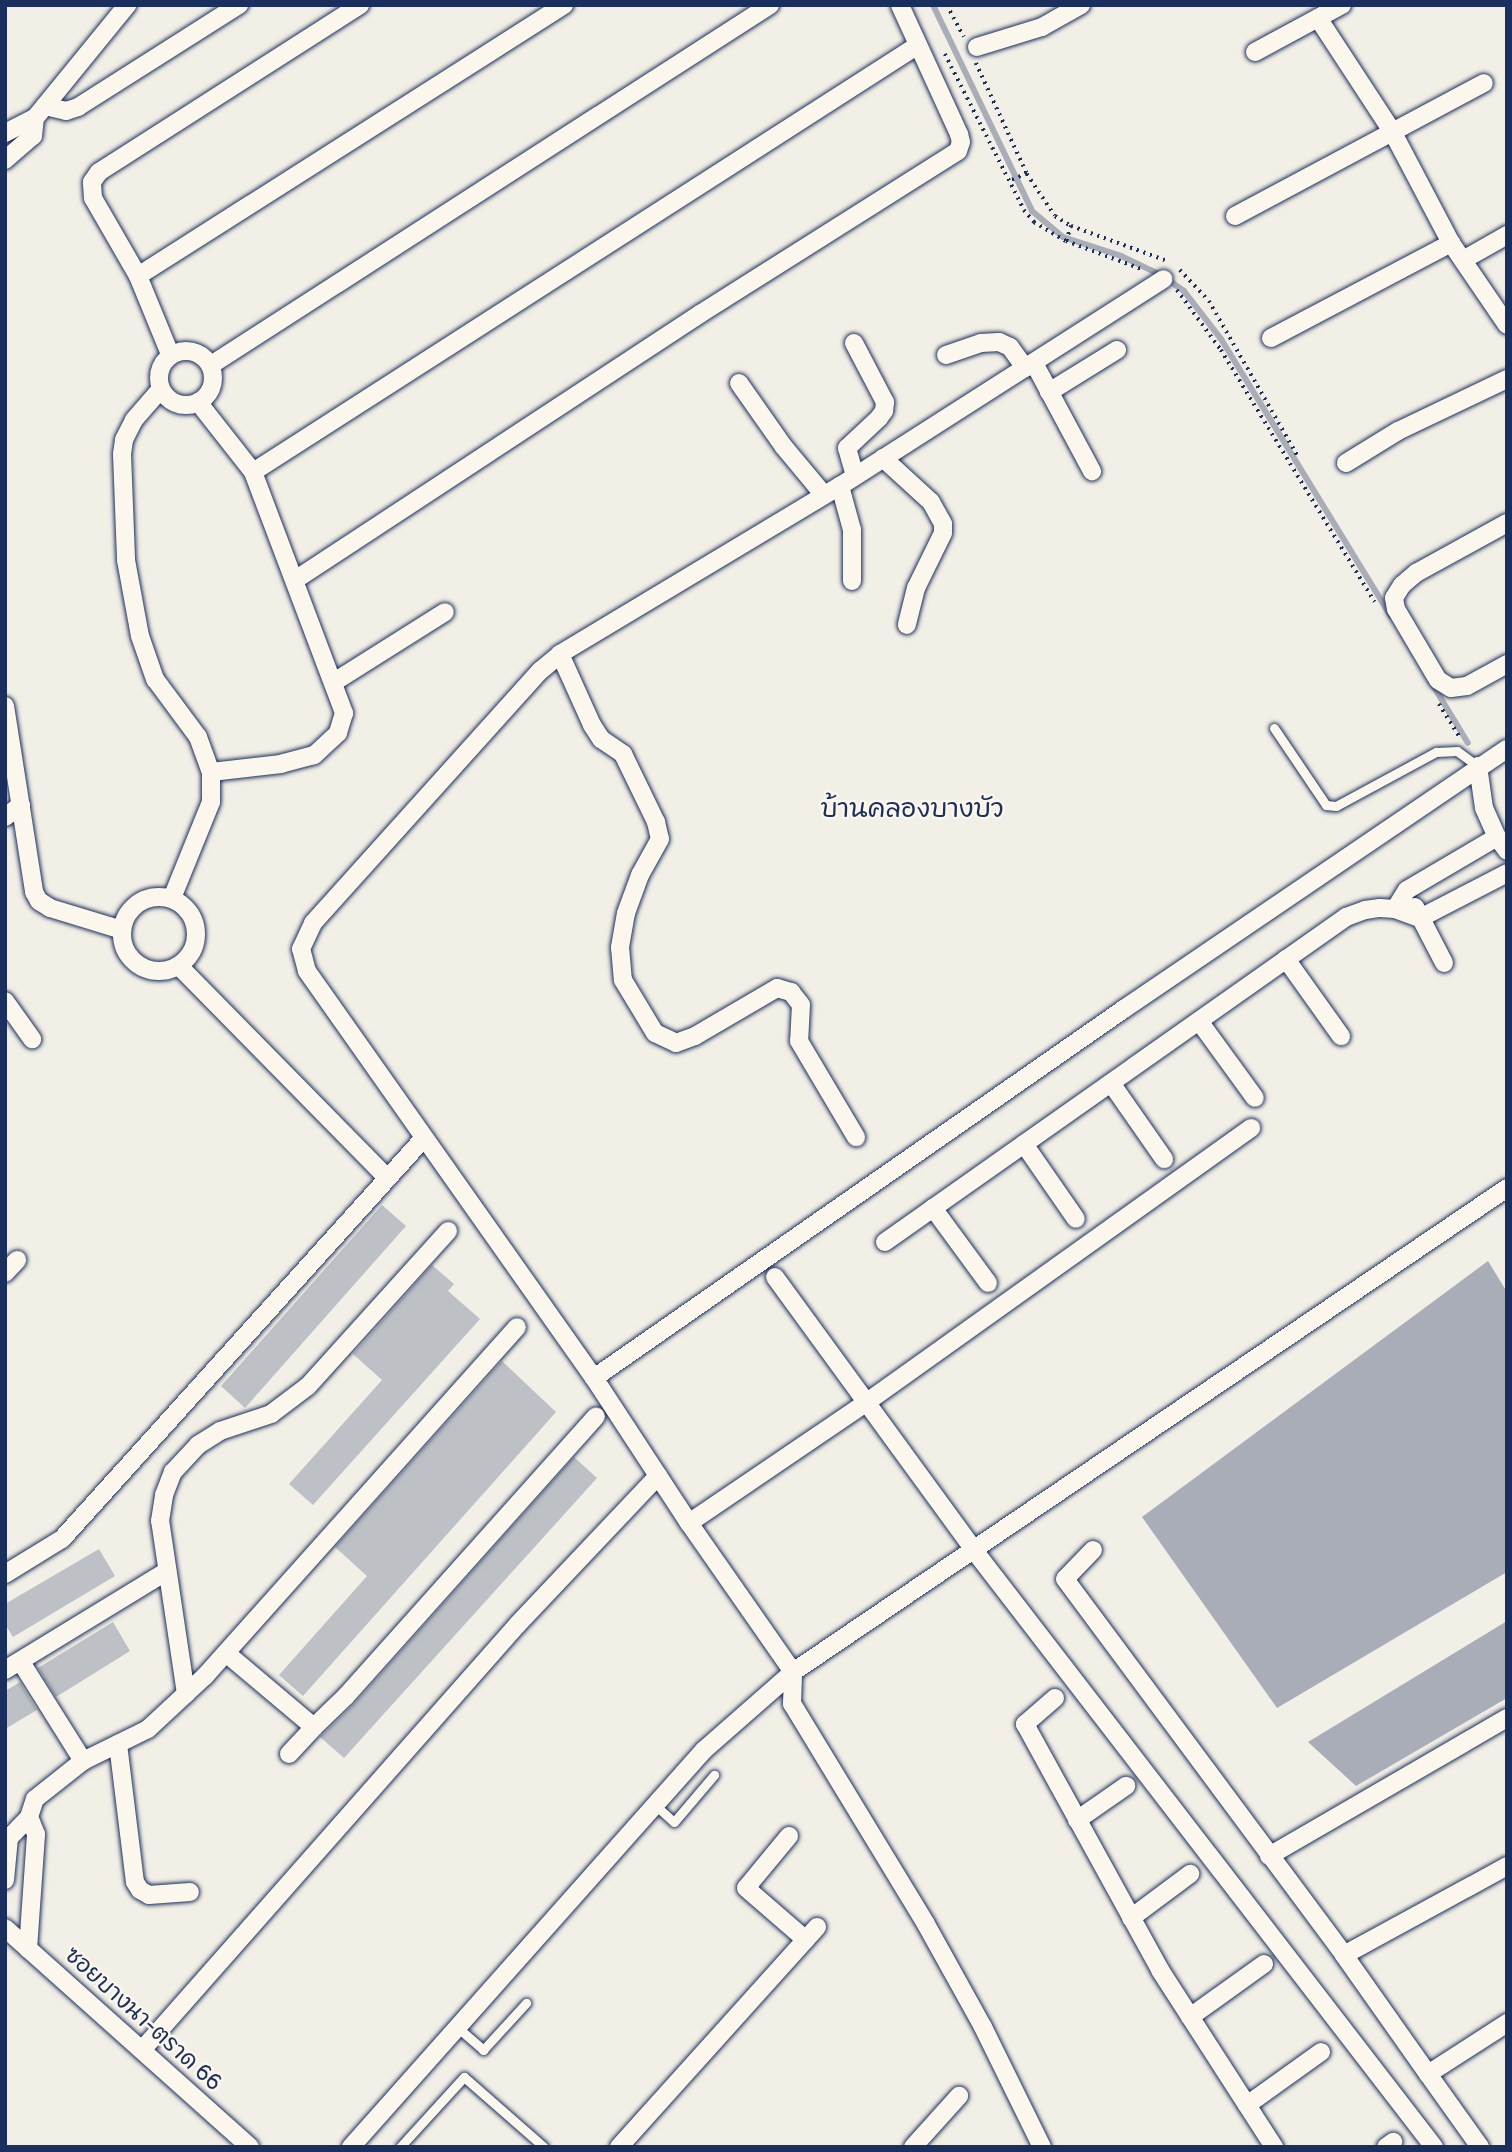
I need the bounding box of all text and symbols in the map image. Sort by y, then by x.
district label: บ้านคลองบางบัว [820,794,1004,826]
street label: ซอยบางนา-ตราด 66 [59,1941,227,2097]

